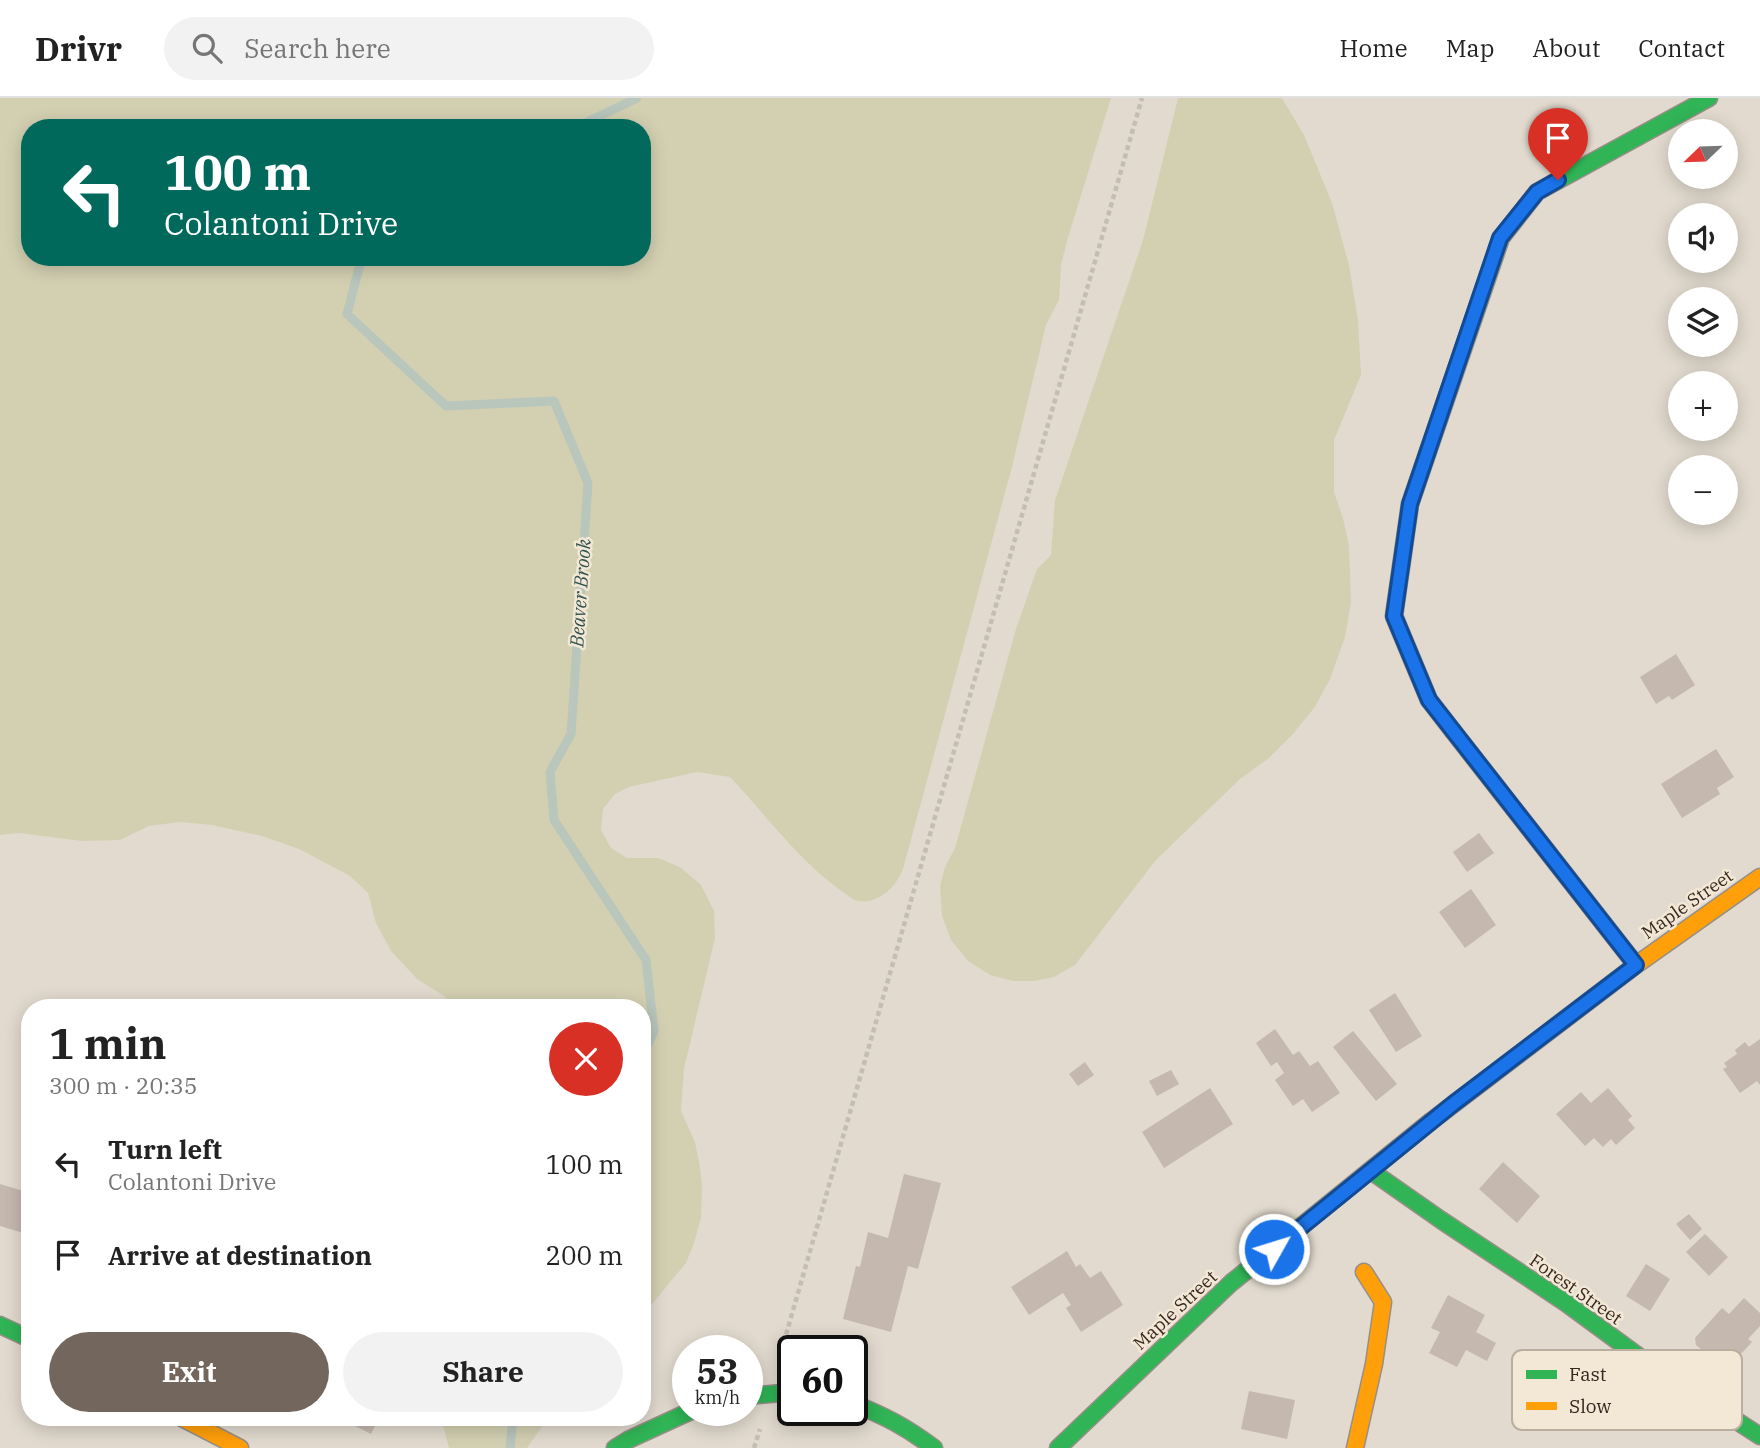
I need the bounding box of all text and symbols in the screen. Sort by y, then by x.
search box [164,17,654,80]
text: Drivr [35,27,122,70]
icon: search [188,29,226,67]
text: Search here [244,31,391,65]
text: Home [1340,32,1408,64]
text: Map [1446,32,1494,64]
text: About [1532,32,1600,64]
text: Contact [1638,32,1725,64]
pin [1528,108,1588,180]
icon: arrive [1539,119,1577,157]
north arrow [1668,119,1738,189]
map controls [1668,119,1738,525]
text: 100 m [164,140,311,203]
icon: left [49,147,140,238]
text: Colantoni Drive [164,202,398,244]
button: sound [1668,203,1738,273]
button: layers [1668,287,1738,357]
button: + [1668,371,1738,441]
button: − [1668,455,1738,525]
water label: Beaver Brook [564,537,596,649]
street label: Maple Street [1637,864,1737,944]
text: 1 min [49,1016,167,1071]
button: close [549,1022,623,1096]
text: 300 m · 20:35 [49,1070,198,1100]
text: Turn left [108,1132,222,1166]
icon: left [49,1145,87,1183]
text: 100 m [545,1147,623,1181]
text: Colantoni Drive [108,1166,276,1196]
position arrow [1237,1212,1311,1286]
icon: arrive [49,1236,87,1274]
text: Arrive at destination [108,1238,372,1272]
text: 200 m [545,1238,623,1272]
street label: Forest Street [1525,1249,1627,1329]
street label: Maple Street [1128,1265,1222,1355]
button: Exit [49,1332,329,1412]
button: Share [343,1332,623,1412]
speed limit sign: 60 [777,1335,868,1426]
text: 53 [696,1348,739,1394]
legend [1512,1350,1742,1430]
text: Fast [1569,1362,1607,1386]
text: km/h [695,1386,740,1409]
text: Slow [1569,1394,1611,1418]

